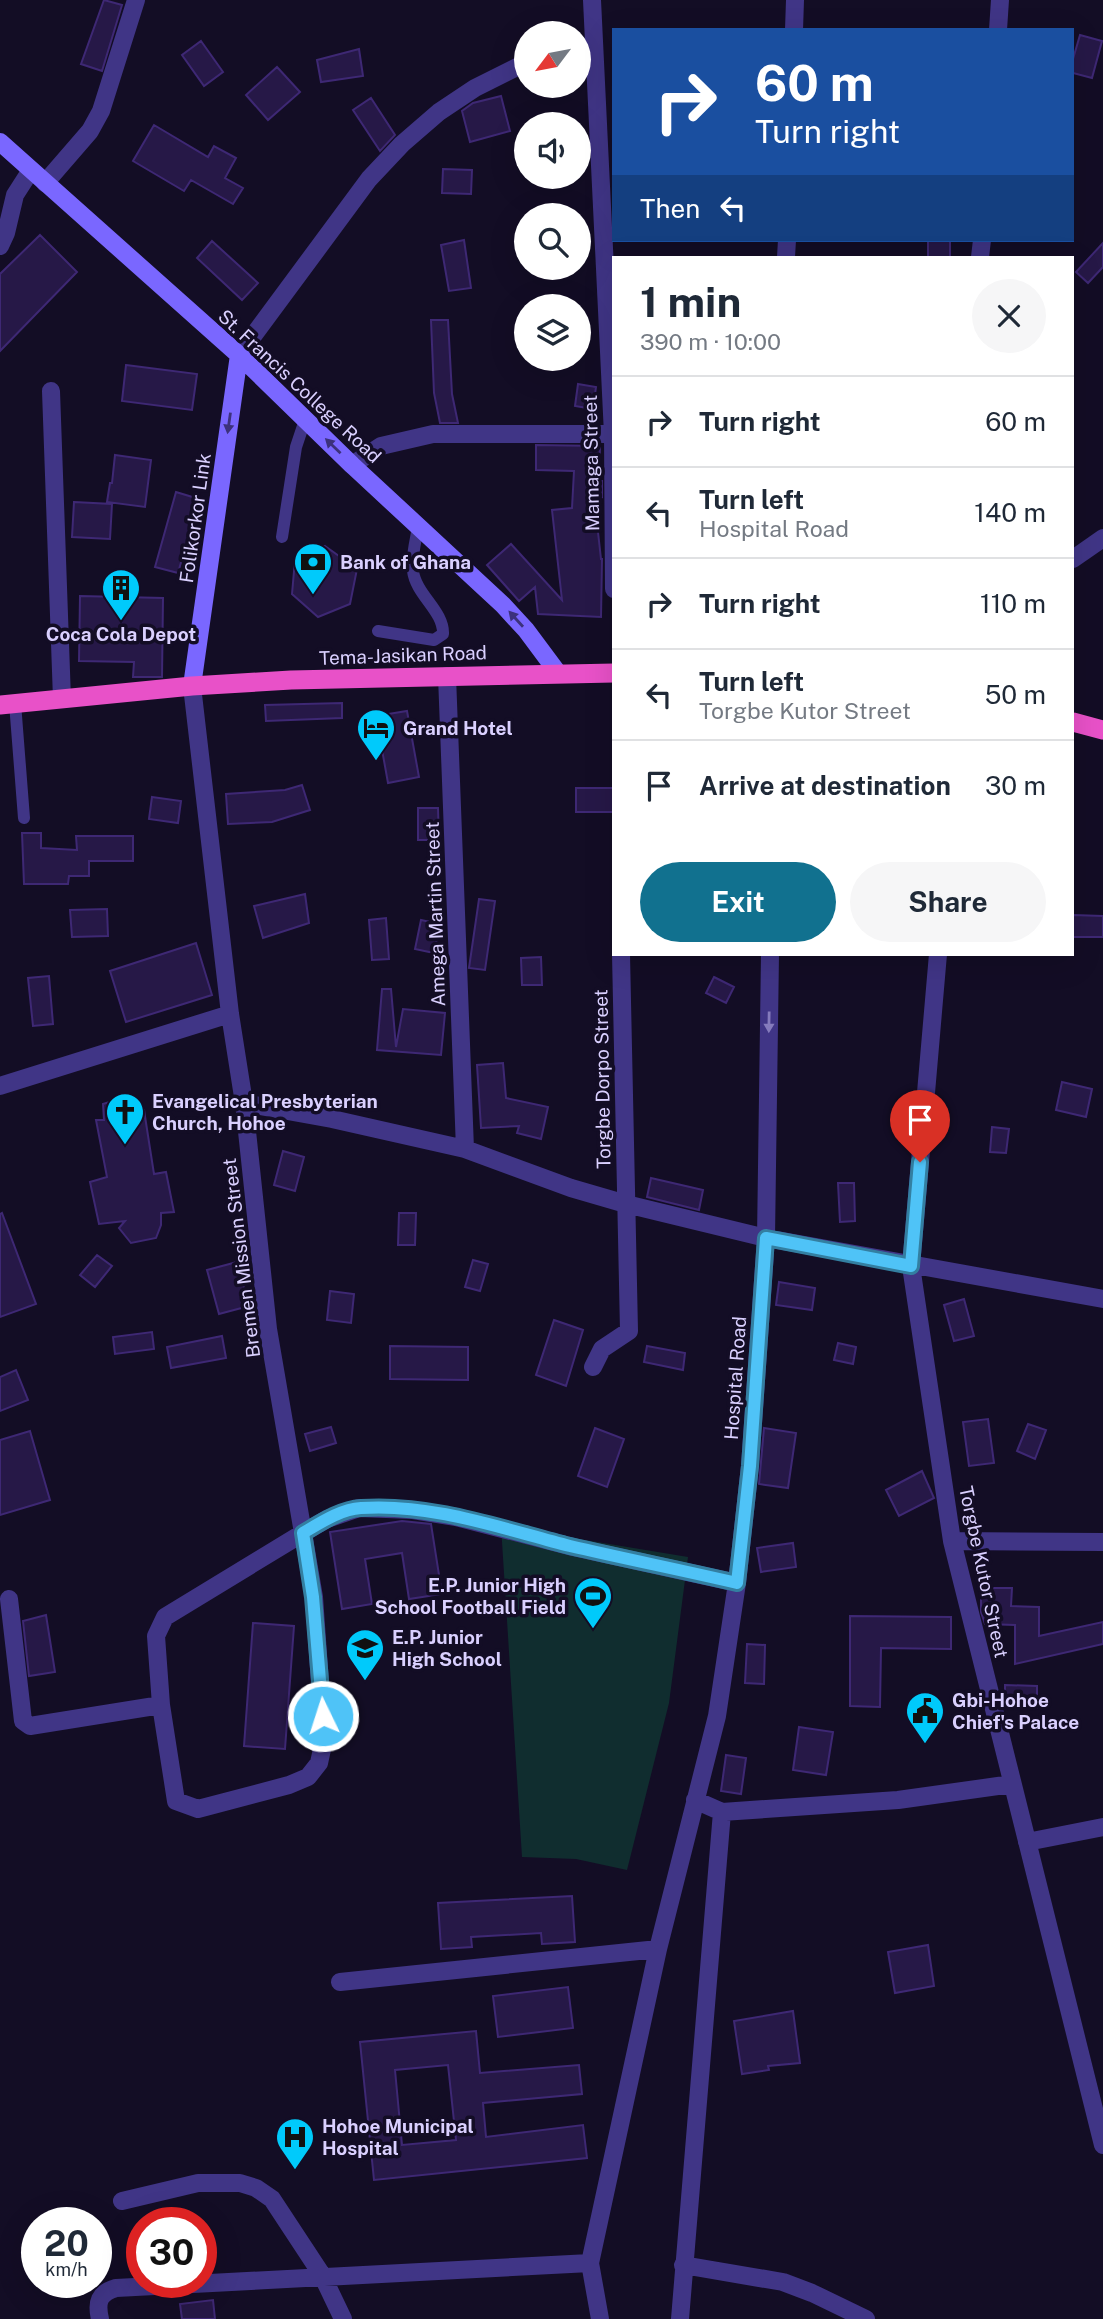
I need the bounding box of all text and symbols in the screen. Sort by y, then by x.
north arrow [514,21,592,98]
map controls [514,21,591,371]
text: 60 m [755,54,874,112]
icon: right [640,56,731,147]
button: sound [514,112,591,189]
text: Turn right [755,113,900,150]
icon: left [714,189,752,227]
text: Then [640,193,700,224]
button: search [514,203,591,280]
text: 1 min [640,277,741,326]
button: close [972,279,1046,353]
button: layers [514,294,591,371]
street label: St. Francis College Road [214,305,386,467]
text: 390 m · 10:00 [640,328,781,355]
street label: Mamaga Street [579,395,603,531]
icon: right [640,403,678,441]
text: Turn right [699,406,821,437]
text: 60 m [985,406,1046,437]
one-way arrow [223,412,234,434]
one-way arrow [324,438,341,455]
street label: Folikorkor Link [175,451,215,584]
text: Turn left [699,484,804,515]
icon: left [640,494,678,532]
text: 140 m [974,497,1046,528]
text: Hospital Road [699,515,849,542]
bank icon: Bank of Ghana [292,541,334,596]
place label: Bank of Ghana [340,551,471,573]
building icon: Coca Cola Depot [100,567,142,622]
icon: right [640,585,678,623]
text: Turn right [699,588,821,619]
text: 110 m [980,588,1046,619]
one-way arrow [508,610,524,628]
place label: Coca Cola Depot [46,623,196,645]
street label: Tema-Jasikan Road [319,641,487,669]
text: Turn left [699,666,804,697]
icon: left [640,676,678,714]
text: 50 m [985,679,1046,710]
text: Torgbe Kutor Street [699,697,911,724]
hotel icon: Grand Hotel [355,707,397,762]
place label: Grand Hotel [403,717,513,739]
icon: arrive [640,767,678,805]
text: Arrive at destination [699,770,951,801]
text: 30 m [985,770,1046,801]
street label: Amega Martin Street [421,821,449,1007]
button: Exit [640,862,836,942]
button: Share [850,862,1046,942]
street label: Torgbe Dorpo Street [589,989,615,1169]
one-way arrow [763,1011,775,1033]
place label: Evangelical Presbyterian Church, Hohoe [152,1090,378,1134]
pin [890,1090,950,1162]
church icon: Evangelical Presbyterian Church, Hohoe [104,1091,146,1146]
icon: arrive [901,1101,939,1139]
street label: Bremen Mission Street [218,1157,264,1359]
street label: Hospital Road [720,1315,750,1441]
street label: Torgbe Kutor Street [955,1484,1013,1660]
place label: E.P. Junior High School Football Field [375,1574,566,1618]
sports icon: E.P. Junior High School Football Field [572,1575,614,1630]
place label: E.P. Junior High School [392,1626,502,1670]
school or university icon: E.P. Junior High School [344,1627,386,1682]
position arrow [286,1679,360,1753]
place label: Gbi-Hohoe Chief's Palace [952,1689,1079,1733]
public building icon: Gbi-Hohoe Chief's Palace [904,1690,946,1745]
place label: Hohoe Municipal Hospital [322,2115,474,2159]
hospital icon: Hohoe Municipal Hospital [274,2116,316,2171]
speed limit sign: 30 [126,2207,217,2298]
text: 20 [44,2223,89,2264]
text: km/h [45,2259,88,2280]

